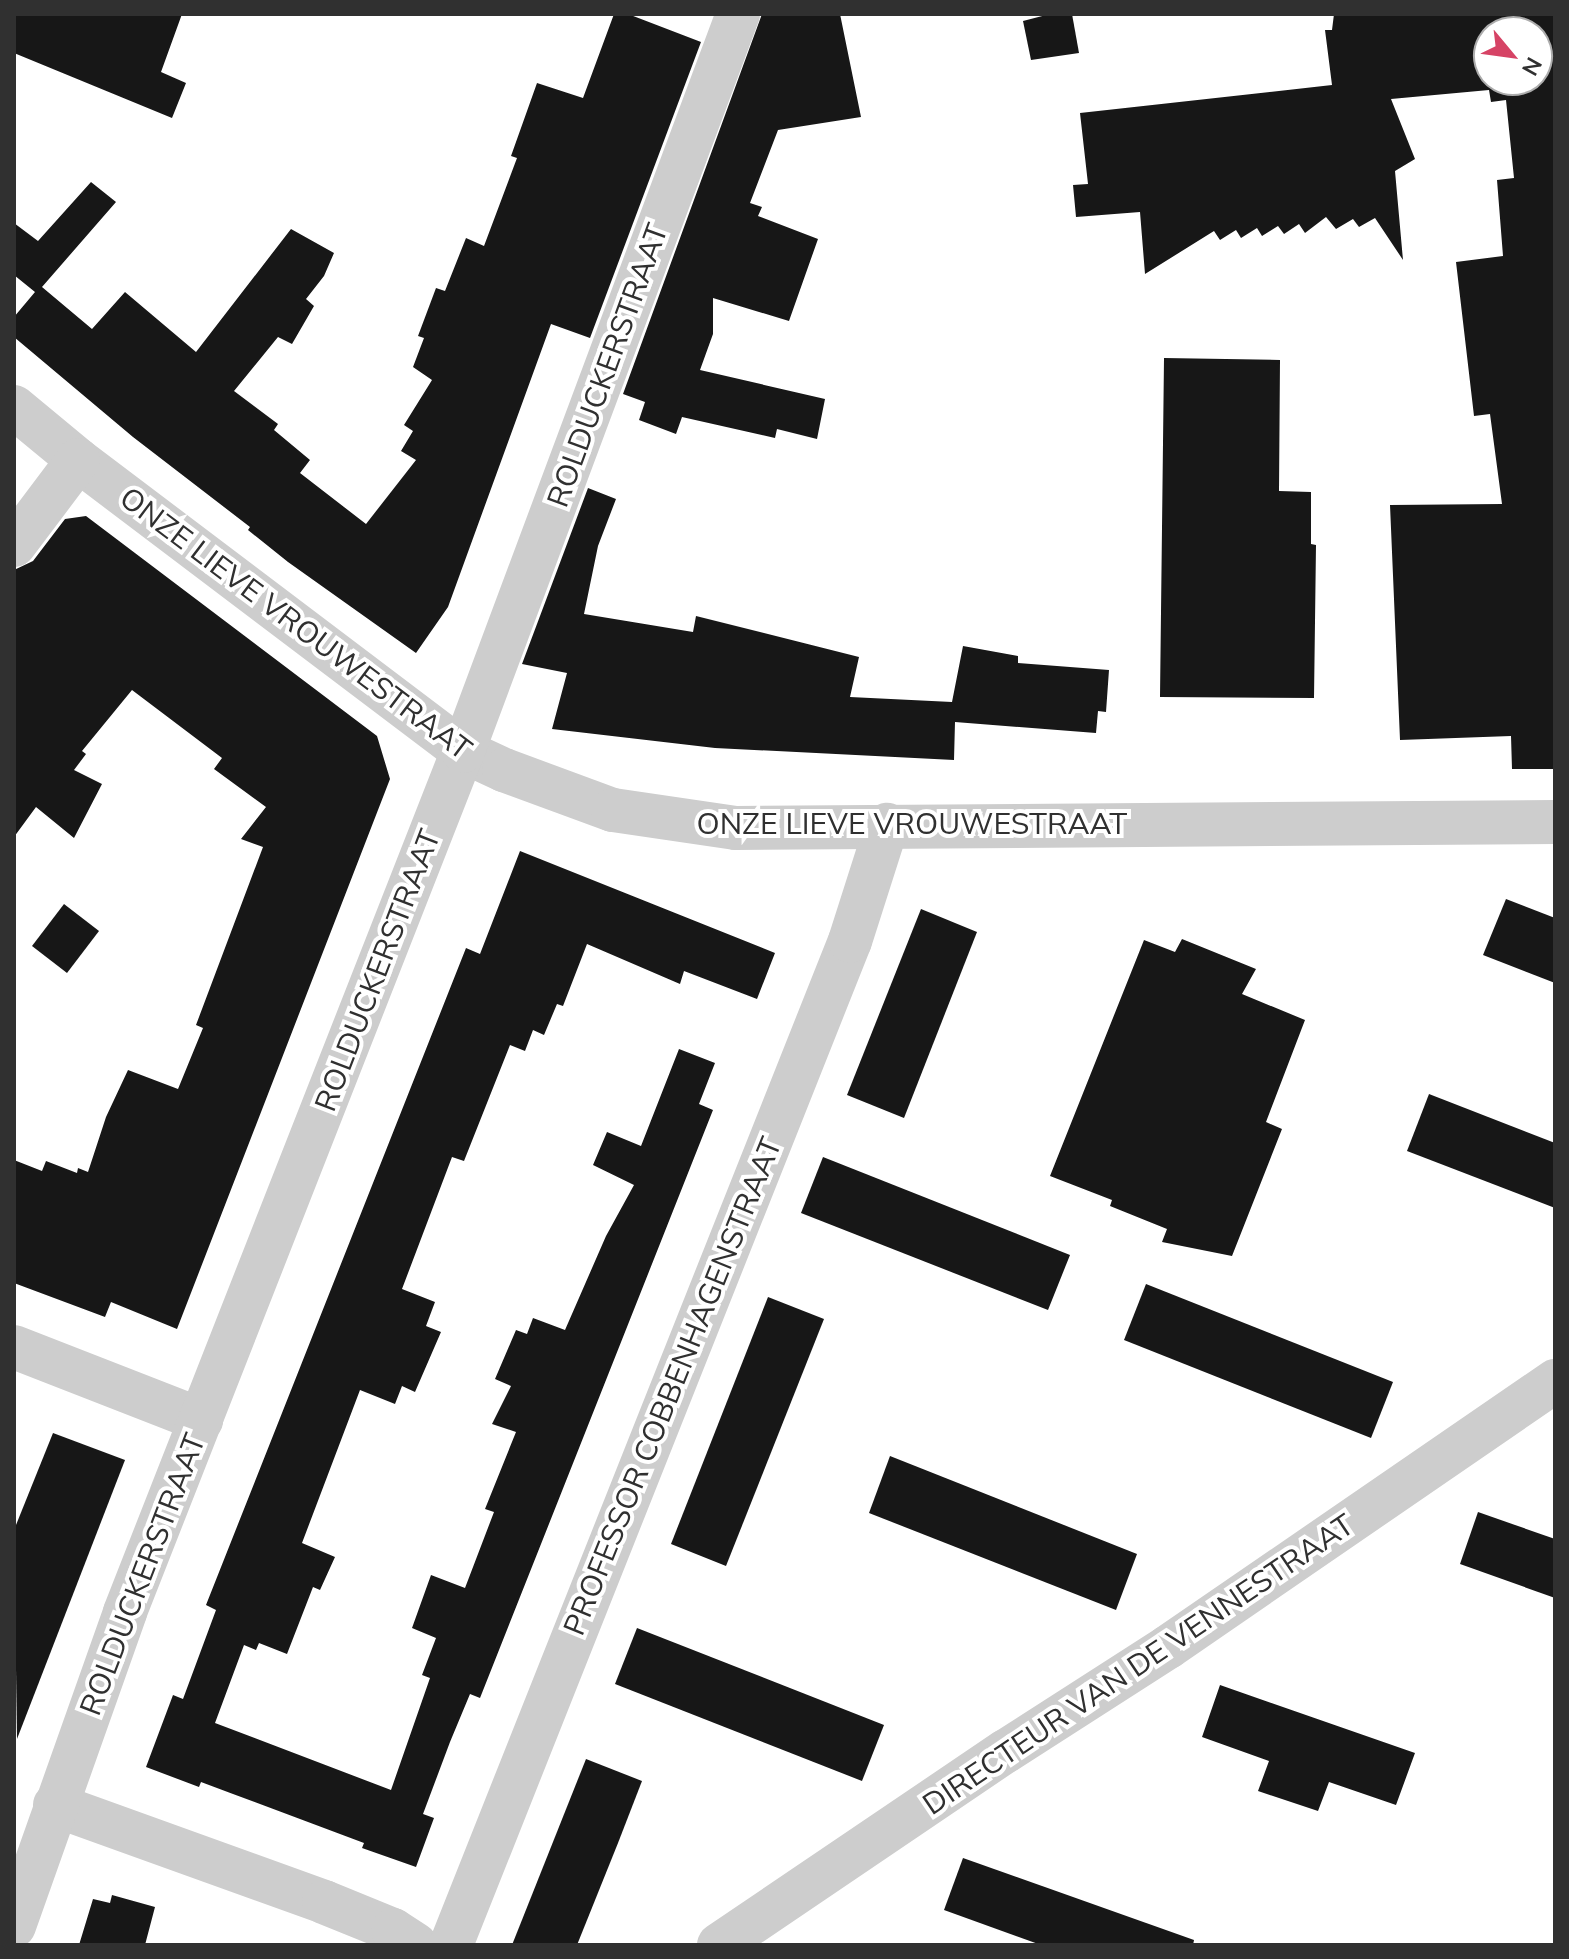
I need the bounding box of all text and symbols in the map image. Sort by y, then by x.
north arrow [1473,16,1553,96]
text: N [1516,53,1549,81]
street label: ROLDUCKERSTRAAT [539,218,675,512]
street label: ONZE LIEVE VROUWESTRAAT [113,479,479,767]
street label: ONZE LIEVE VROUWESTRAAT [697,805,1127,841]
street label: ROLDUCKERSTRAAT [307,824,447,1116]
street label: PROFESSOR COBBENHAGENSTRAAT [555,1132,789,1640]
street label: ROLDUCKERSTRAAT [72,1428,212,1720]
street label: DIRECTEUR VAN DE VENNESTRAAT [916,1506,1360,1822]

